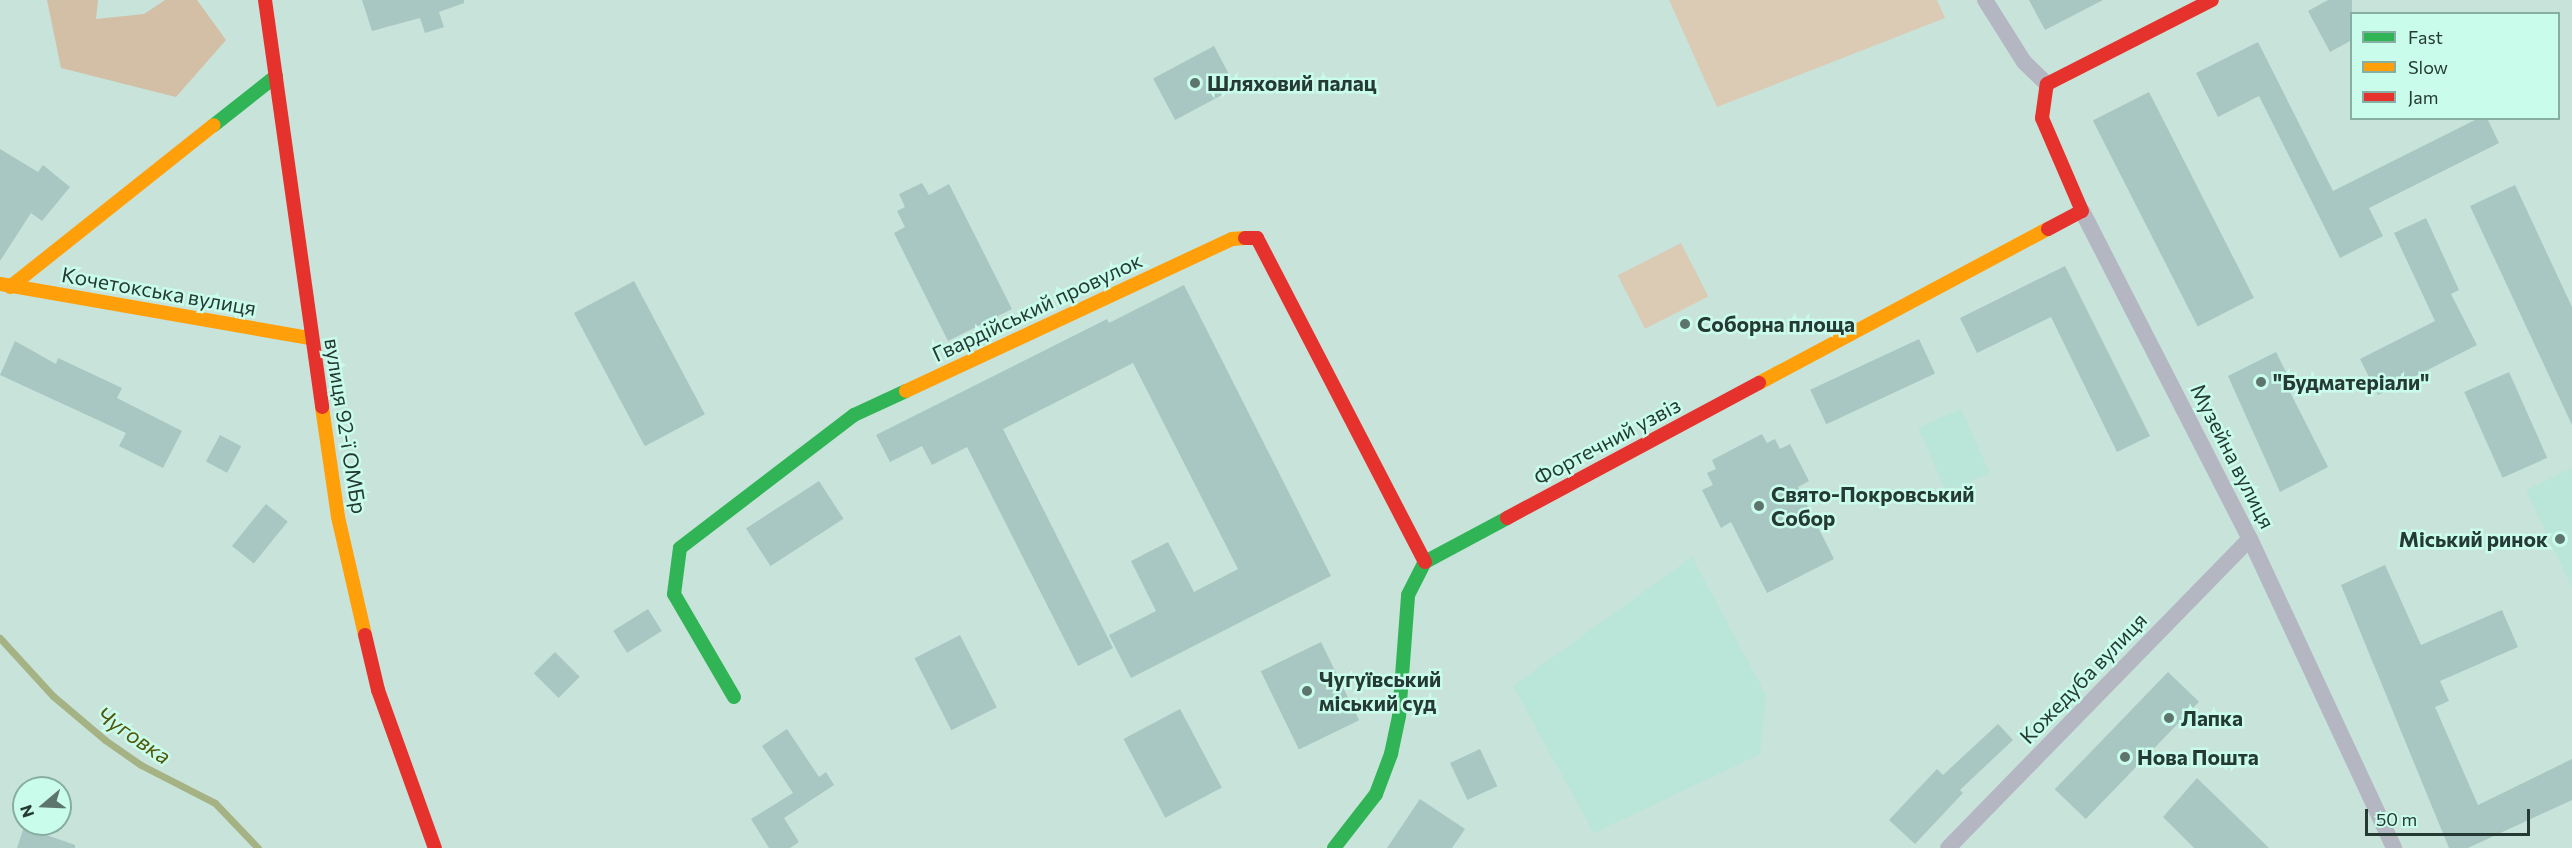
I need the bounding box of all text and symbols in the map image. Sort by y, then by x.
legend [2350,12,2560,120]
text: Fast [2408,26,2443,48]
text: Slow [2408,56,2448,78]
place label: Шляховий палац [1207,70,1377,96]
marker: Шляховий палац [1188,76,1202,90]
text: Jam [2408,86,2438,108]
street label: Гвардійський провулок [928,247,1146,367]
street label: Кочетокська вулиця [60,261,258,321]
place label: Соборна площа [1697,311,1855,337]
marker: Соборна площа [1678,317,1692,331]
street label: вулиця 92-ї ОМБр [320,336,372,516]
place label: "Будматеріали" [2273,369,2429,395]
marker: "Будматеріали" [2254,375,2268,389]
street label: Музейна вулиця [2186,379,2280,533]
street label: Фортечний узвіз [1529,392,1685,490]
place label: Свято-Покровський Собор [1771,481,1974,531]
marker: Свято-Покровський Собор [1752,499,1766,513]
place label: Міський ринок [2399,526,2548,552]
marker: Міський ринок [2553,532,2567,546]
street label: Кожедуба вулиця [2014,607,2152,749]
place label: Чугуївський міський суд [1319,666,1441,716]
marker: Чугуївський міський суд [1300,684,1314,698]
water label: Чуговка [92,701,176,769]
place label: Лапка [2181,705,2243,731]
marker: Лапка [2162,711,2176,725]
place label: Нова Пошта [2137,744,2259,770]
marker: Нова Пошта [2118,750,2132,764]
north arrow [12,776,72,836]
scale bar [2368,797,2533,835]
text: N [15,803,37,820]
text: 50 m [2376,808,2417,830]

